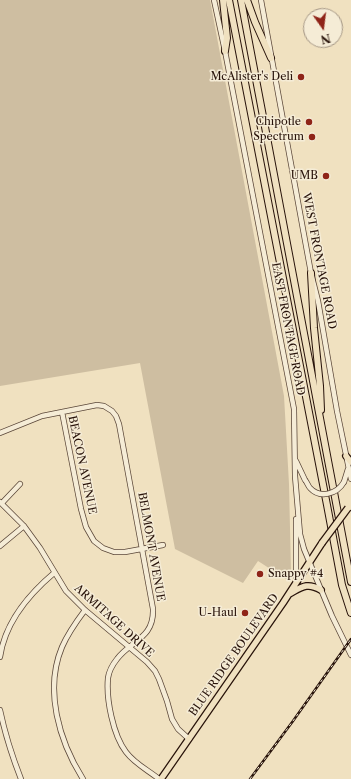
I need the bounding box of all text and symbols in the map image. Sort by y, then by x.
north arrow [303,8,343,48]
text: N [319,31,332,47]
place label: McAlister's Deli [210,70,293,84]
marker: McAlister's Deli [296,72,306,82]
place label: Chipotle [255,115,301,129]
marker: Chipotle [304,117,314,127]
place label: Spectrum [253,130,304,144]
marker: Spectrum [307,132,317,142]
place label: UMB [291,169,318,183]
marker: UMB [321,171,331,181]
street label: WEST FRONTAGE ROAD [299,192,339,330]
street label: EAST FRONTAGE ROAD [269,261,307,397]
street label: BEACON AVENUE [65,414,99,516]
street label: BELMONT AVENUE [135,491,167,603]
place label: Snappy #4 [268,567,323,581]
marker: Snappy #4 [255,569,265,579]
street label: ARMITAGE DRIVE [71,582,157,660]
street label: BLUE RIDGE BOULEVARD [187,591,281,719]
place label: U-Haul [198,606,237,620]
marker: U-Haul [240,608,250,618]

